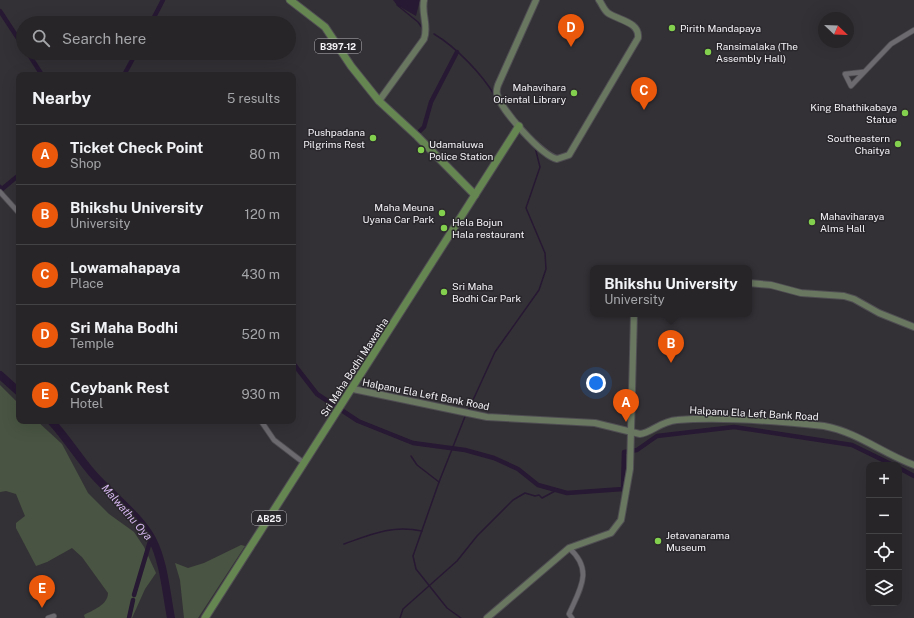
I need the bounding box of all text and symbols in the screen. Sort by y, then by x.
north arrow [818,12,854,48]
pin: D [558,14,584,47]
search box [16,16,296,60]
place label: Pirith Mandapaya [680,22,761,34]
marker: Pirith Mandapaya [667,23,677,33]
icon: search [30,27,52,49]
text: Search here [62,30,146,47]
road number: B397-12 [315,39,361,53]
place label: Ransimalaka (The Assembly Hall) [716,40,798,64]
marker: Ransimalaka (The Assembly Hall) [703,47,713,57]
pin: C [631,77,657,110]
place label: Mahavihara Oriental Library [493,81,567,105]
text: Nearby [32,88,91,108]
marker: Mahavihara Oriental Library [569,88,579,98]
text: 5 results [227,91,280,106]
place label: King Bhathikabaya Statue [810,101,897,125]
marker: King Bhathikabaya Statue [900,108,910,118]
place label: Pushpadana Pilgrims Rest [303,126,365,150]
place label: Southeastern Chaitya [827,132,890,156]
marker: Pushpadana Pilgrims Rest [368,133,378,143]
place label: Udamaluwa Police Station [429,138,494,162]
text: Ticket Check Point [70,139,203,156]
marker: Southeastern Chaitya [893,139,903,149]
marker: Udamaluwa Police Station [416,145,426,155]
text: A [40,147,50,162]
text: 80 m [249,147,280,162]
text: Shop [70,156,101,171]
text: Bhikshu University [70,199,203,216]
place label: Maha Meuna Uyana Car Park [363,201,434,225]
text: B [41,207,49,222]
text: 120 m [245,207,280,222]
marker: Maha Meuna Uyana Car Park [437,208,447,218]
place label: Mahaviharaya Alms Hall [820,210,884,234]
text: University [70,216,130,231]
place label: Hela Bojun Hala restaurant [452,216,525,240]
marker: Mahaviharaya Alms Hall [807,217,817,227]
marker: Hela Bojun Hala restaurant [439,223,449,233]
text: Lowamahapaya [70,259,180,276]
popup [590,265,752,317]
text: C [40,267,50,282]
text: 430 m [241,267,280,282]
text: Bhikshu University [604,275,738,292]
text: Place [70,276,104,291]
place label: Sri Maha Bodhi Car Park [452,280,521,304]
marker: Sri Maha Bodhi Car Park [439,287,449,297]
text: University [604,292,665,307]
street label: Sri Maha Bodhi Mawatha [318,315,390,419]
text: Sri Maha Bodhi [70,319,178,336]
text: D [40,327,50,342]
text: 520 m [242,327,280,342]
pin: B [658,330,684,363]
text: Temple [70,336,114,351]
your location [586,373,606,393]
street label: Halpanu Ela Left Bank Road [361,376,491,412]
text: Ceybank Rest [70,379,169,396]
text: E [41,387,49,402]
text: 930 m [242,387,280,402]
pin: A [613,389,639,422]
text: Hotel [70,396,103,411]
street label: Halpanu Ela Left Bank Road [689,404,819,422]
map controls [866,462,902,606]
button: + [866,462,902,498]
water label: Malwathu Oya [99,482,155,543]
button: − [866,498,902,534]
road number: AB25 [252,511,286,525]
place label: Jetavanarama Museum [666,529,730,553]
button: locate [866,534,902,570]
marker: Jetavanarama Museum [653,536,663,546]
button: layers [866,570,902,606]
pin: E [29,575,55,608]

